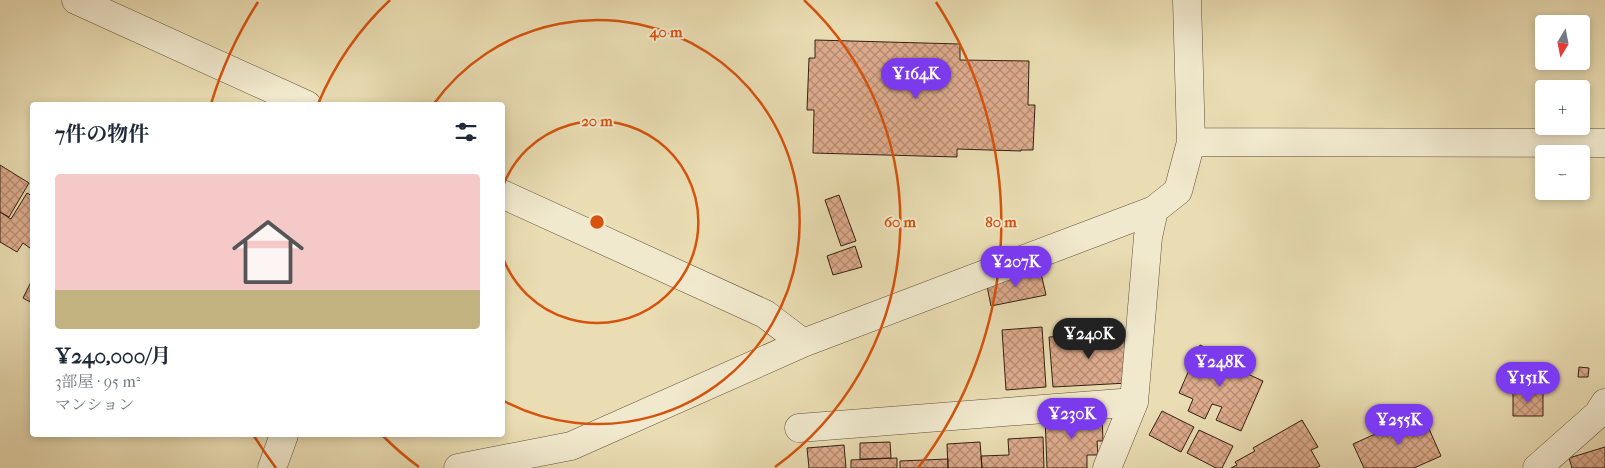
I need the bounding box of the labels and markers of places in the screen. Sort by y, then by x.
pin: ¥164K [881,58,951,100]
centre of rings [588,213,606,231]
pin: ¥207K [981,246,1051,288]
pin: ¥240K [1054,318,1124,360]
pin: ¥248K [1185,346,1255,388]
pin: ¥151K [1493,362,1563,404]
pin: ¥230K [1037,398,1107,440]
pin: ¥255K [1364,404,1434,446]

